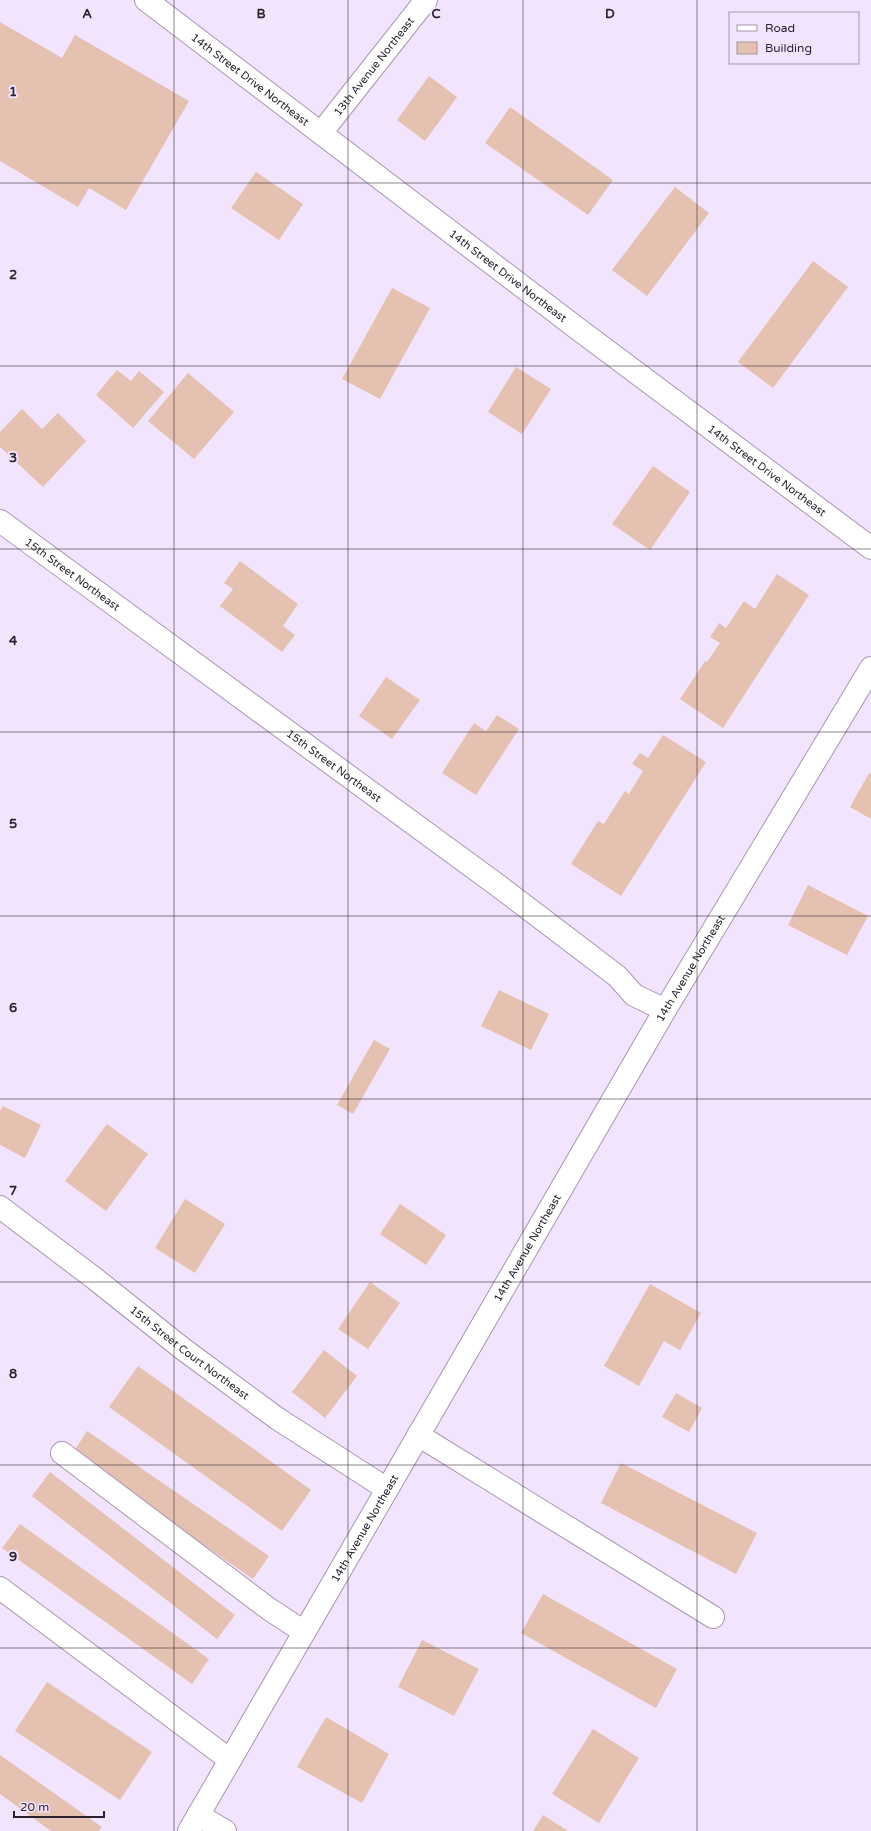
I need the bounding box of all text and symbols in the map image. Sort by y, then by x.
text: A [82,6,92,22]
text: B [256,6,266,22]
text: C [431,6,441,22]
text: D [605,6,615,22]
legend [729,12,859,64]
street label: 13th Avenue Northeast [331,15,417,119]
text: Road [765,21,795,35]
street label: 14th Street Drive Northeast [189,31,311,129]
text: Building [765,41,812,55]
text: 1 [9,84,17,100]
street label: 14th Street Drive Northeast [446,227,569,325]
text: 2 [9,267,17,283]
street label: 14th Street Drive Northeast [705,422,828,519]
text: 3 [9,450,17,466]
street label: 15th Street Northeast [22,536,122,614]
text: 4 [9,633,18,649]
street label: 15th Street Northeast [284,727,384,805]
text: 5 [9,816,17,832]
street label: 14th Avenue Northeast [654,913,728,1024]
text: 6 [9,1000,17,1016]
text: 7 [9,1183,17,1199]
street label: 14th Avenue Northeast [491,1192,564,1304]
street label: 15th Street Court Northeast [127,1303,251,1402]
text: 8 [9,1366,17,1382]
street label: 14th Avenue Northeast [329,1472,401,1585]
text: 9 [9,1549,17,1565]
scale bar [14,1793,104,1819]
text: 20 m [20,1800,49,1814]

